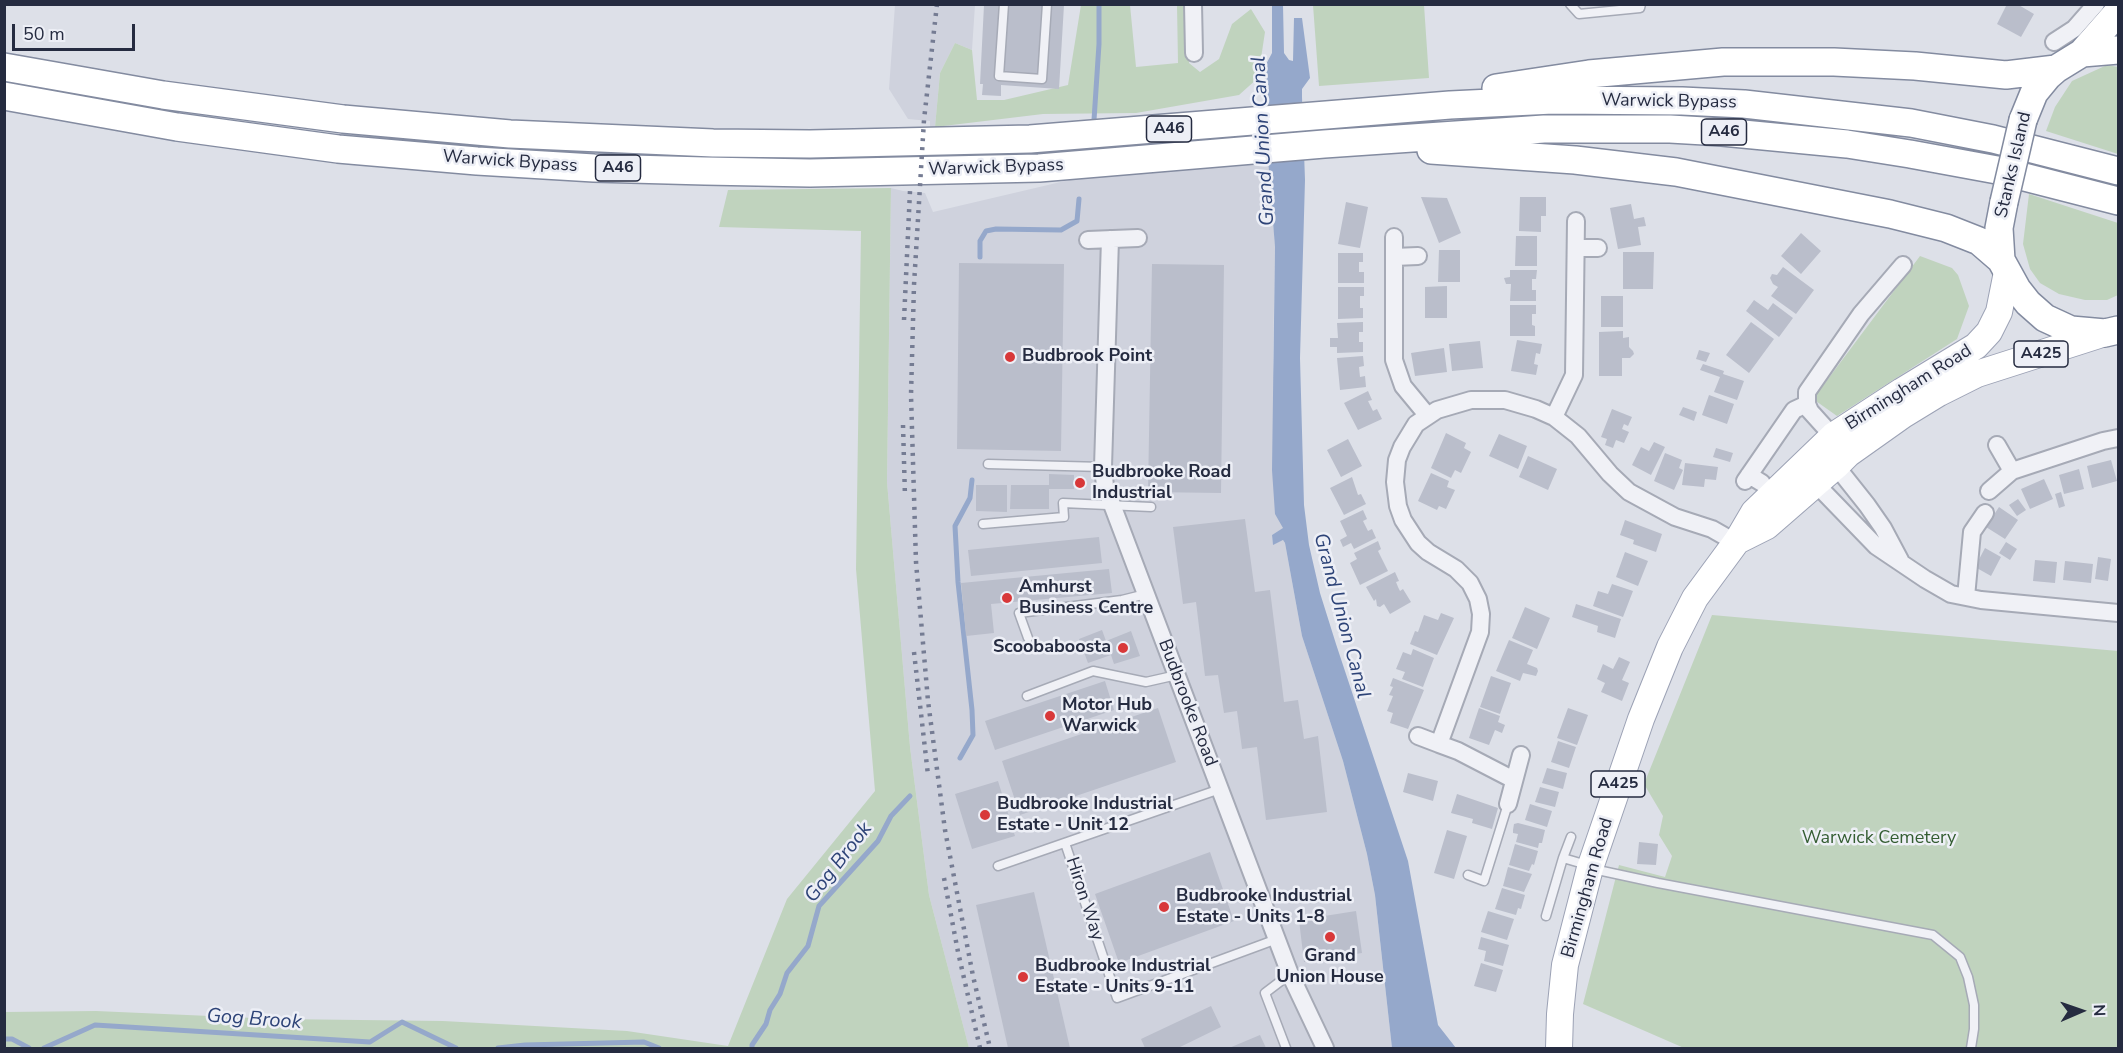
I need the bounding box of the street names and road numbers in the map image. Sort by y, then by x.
street label: Warwick Bypass [1601,90,1737,114]
street label: Stanks Island [1991,110,2037,220]
road number: A46 [1146,116,1192,142]
road number: A46 [1702,119,1746,145]
street label: Warwick Bypass [442,147,578,177]
road number: A46 [596,155,640,181]
street label: Warwick Bypass [928,155,1064,181]
street label: Birmingham Road [1842,340,1976,436]
road number: A425 [2014,341,2068,367]
street label: Budbrooke Road [1153,636,1221,770]
road number: A425 [1591,771,1645,797]
street label: Birmingham Road [1558,815,1618,961]
street label: Hiron Way [1060,855,1108,943]

